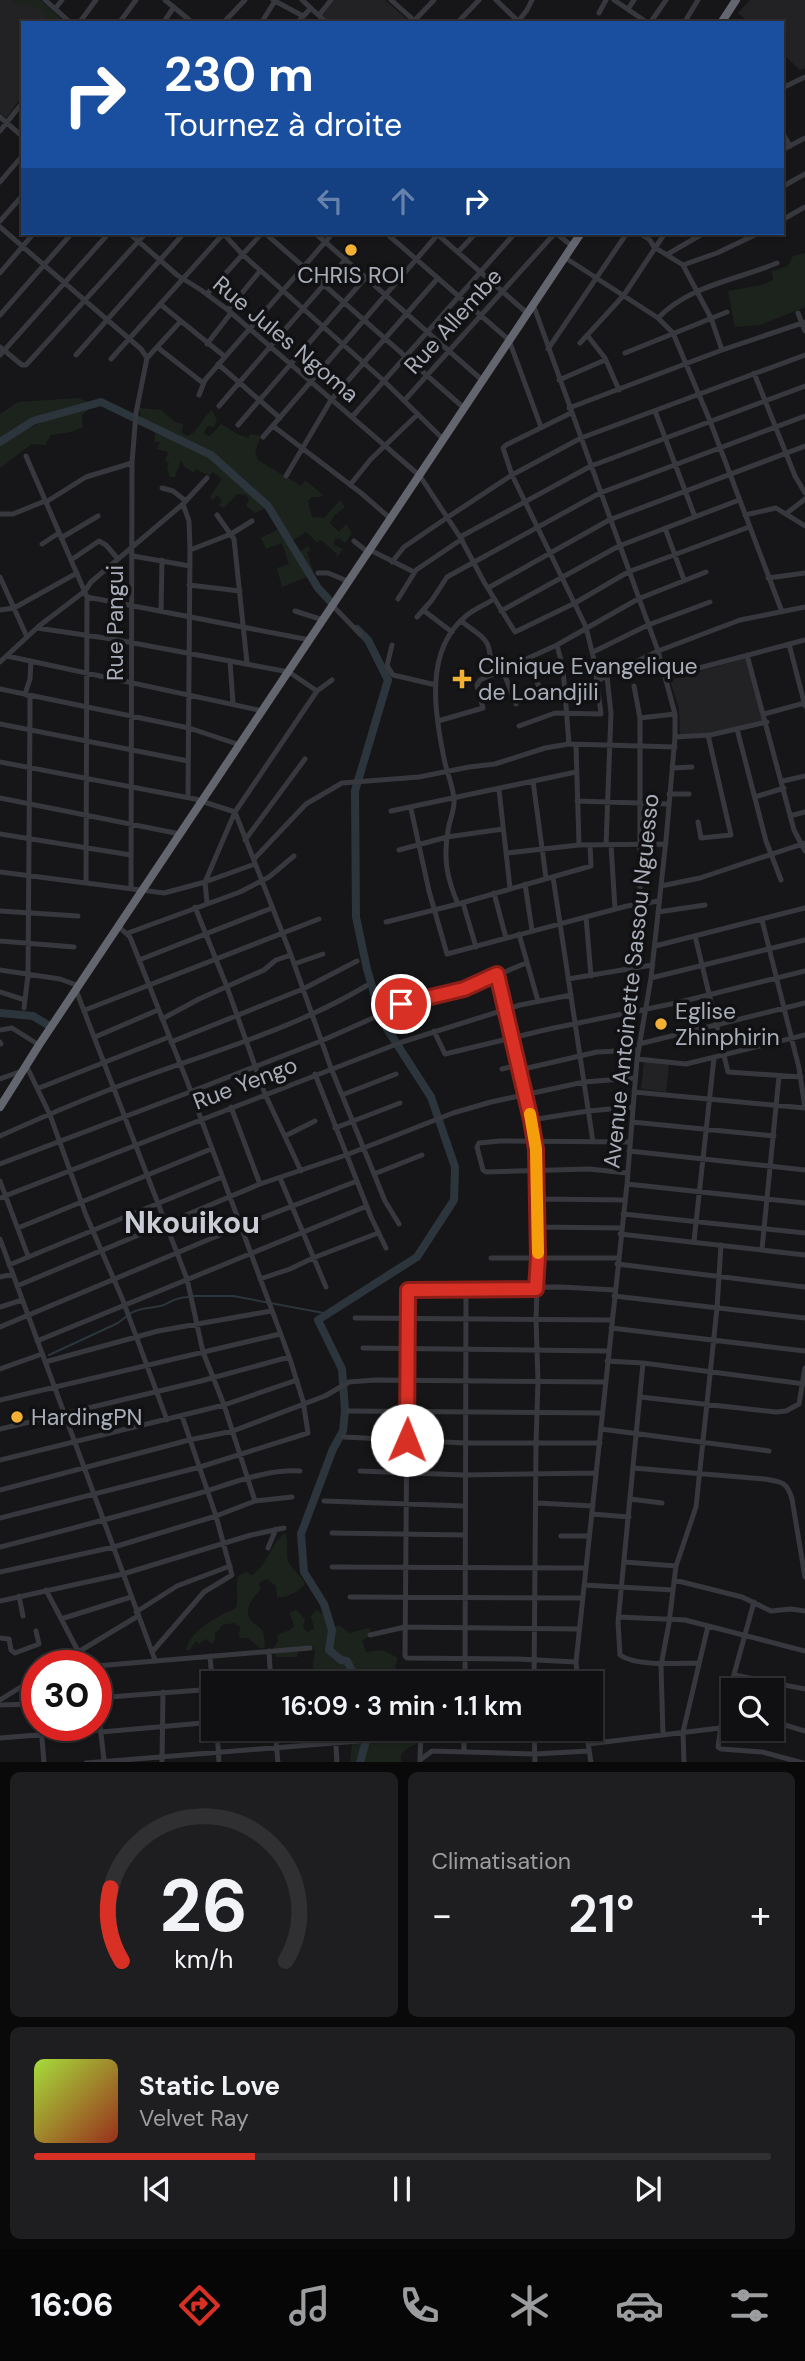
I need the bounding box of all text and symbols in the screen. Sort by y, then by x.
text: 230 m [164,42,314,106]
icon: right [49,49,140,140]
text: Tournez à droite [164,104,402,146]
icon: left [311,182,349,220]
icon: ahead [384,182,422,220]
icon: right [457,182,495,220]
marker: CHRIS ROI [343,242,359,258]
place label: CHRIS ROI [297,260,405,290]
street label: Rue Allembe [397,262,509,380]
street label: Rue Jules Ngoma [207,269,365,409]
street label: Rue Pangui [100,565,130,681]
place label: Clinique Evangelique de Loandjili [478,651,698,707]
marker: Clinique Evangelique de Loandjili [452,669,472,689]
street label: Avenue Antoinette Sassou Nguesso [596,792,666,1170]
pin [371,974,431,1034]
icon: arrive [382,985,420,1023]
place label: Eglise Zhinphirin [675,996,780,1052]
marker: Eglise Zhinphirin [653,1016,669,1032]
street label: Rue Yengo [188,1049,302,1117]
district label: Nkouikou [124,1203,260,1242]
place label: HardingPN [31,1402,142,1432]
position arrow [370,1403,444,1477]
marker: HardingPN [9,1409,25,1425]
speed limit sign: 30 [21,1650,112,1741]
map controls [721,1678,784,1741]
button: search [721,1678,784,1741]
text: 16:09 · 3 min · 1.1 km [282,1689,522,1723]
text: Climatisation [432,1846,571,1876]
text: 26 [160,1859,248,1954]
text: 21° [568,1880,635,1948]
text: − [432,1890,452,1940]
text: + [750,1890,771,1940]
text: km/h [174,1942,233,1975]
text: Static Love [139,2069,280,2103]
text: Velvet Ray [139,2103,249,2133]
icon: previous [138,2170,176,2208]
icon: pause [383,2170,421,2208]
icon: next [629,2170,667,2208]
icon: directions [175,2281,224,2330]
icon: music [285,2281,334,2330]
icon: phone [395,2281,444,2330]
icon: climate [505,2281,554,2330]
icon: car [615,2281,664,2330]
icon: filters [725,2281,774,2330]
text: 16:06 [31,2284,113,2326]

